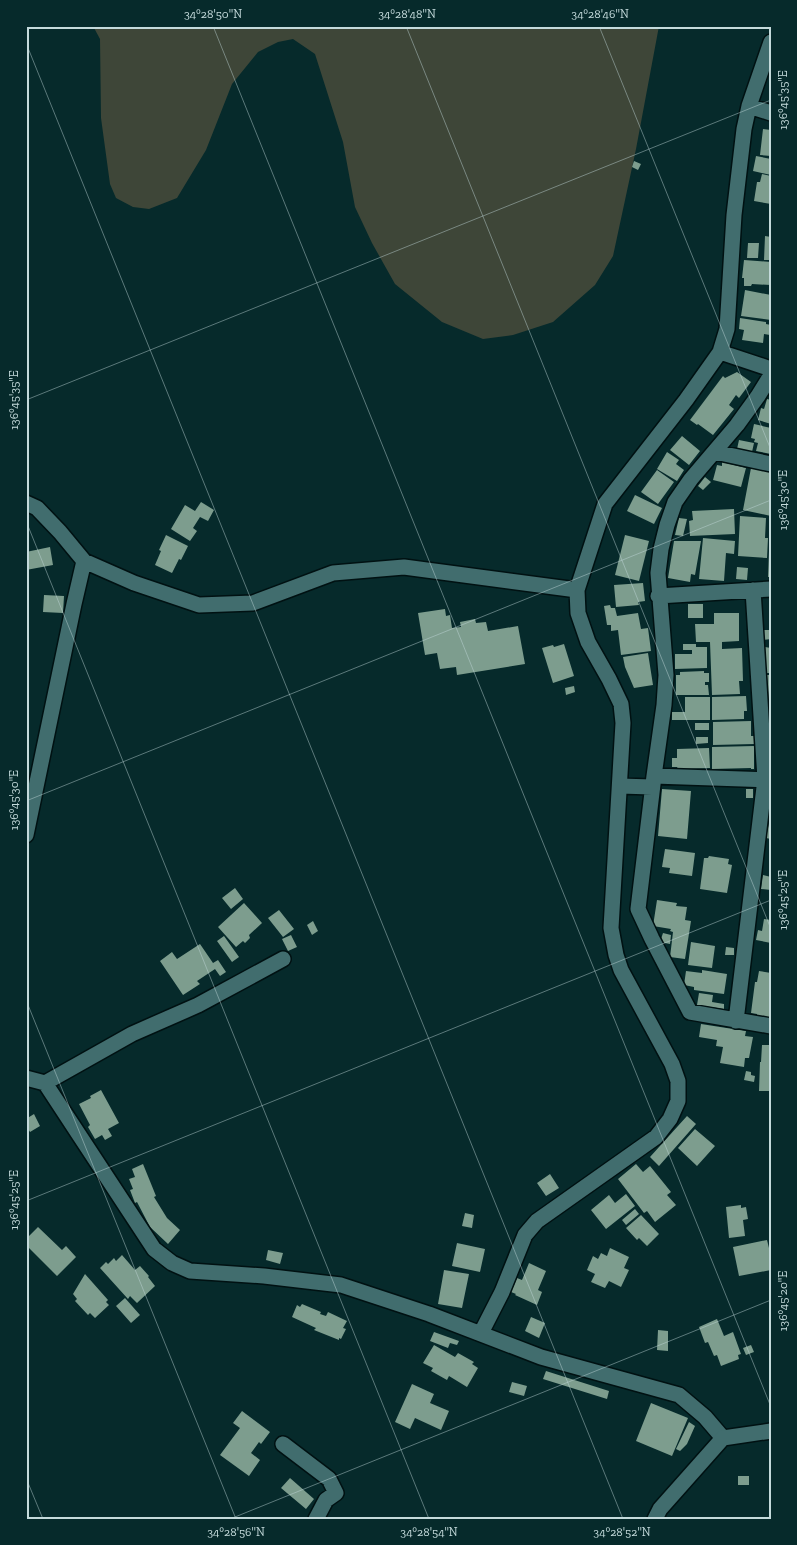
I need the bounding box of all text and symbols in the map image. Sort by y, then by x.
text: 34°28'50"N [184,7,242,21]
text: 34°28'48"N [378,7,436,21]
text: 34°28'46"N [571,7,629,21]
text: 136°45'35"E [776,70,790,130]
text: 136°45'35"E [7,370,21,430]
text: 136°45'30"E [776,470,790,530]
text: 136°45'30"E [7,770,21,830]
text: 136°45'25"E [776,870,790,930]
text: 136°45'25"E [7,1170,21,1230]
text: 136°45'20"E [776,1271,790,1331]
text: 34°28'56"N [207,1525,265,1539]
text: 34°28'54"N [400,1525,458,1539]
text: 34°28'52"N [593,1525,651,1539]

